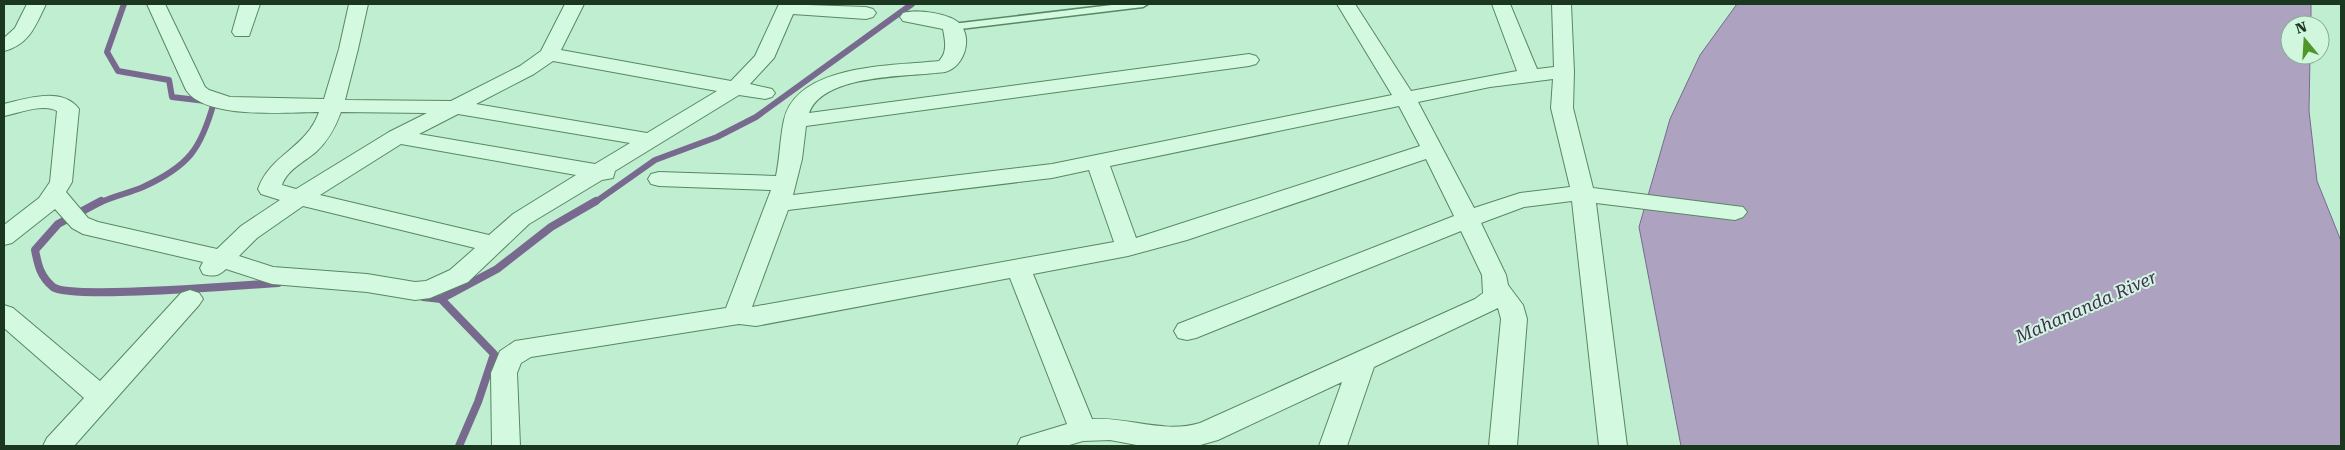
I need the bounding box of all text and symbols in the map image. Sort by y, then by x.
north arrow [2280,15,2330,65]
text: N [2293,18,2309,37]
water label: Mahananda River [2011,266,2160,348]

